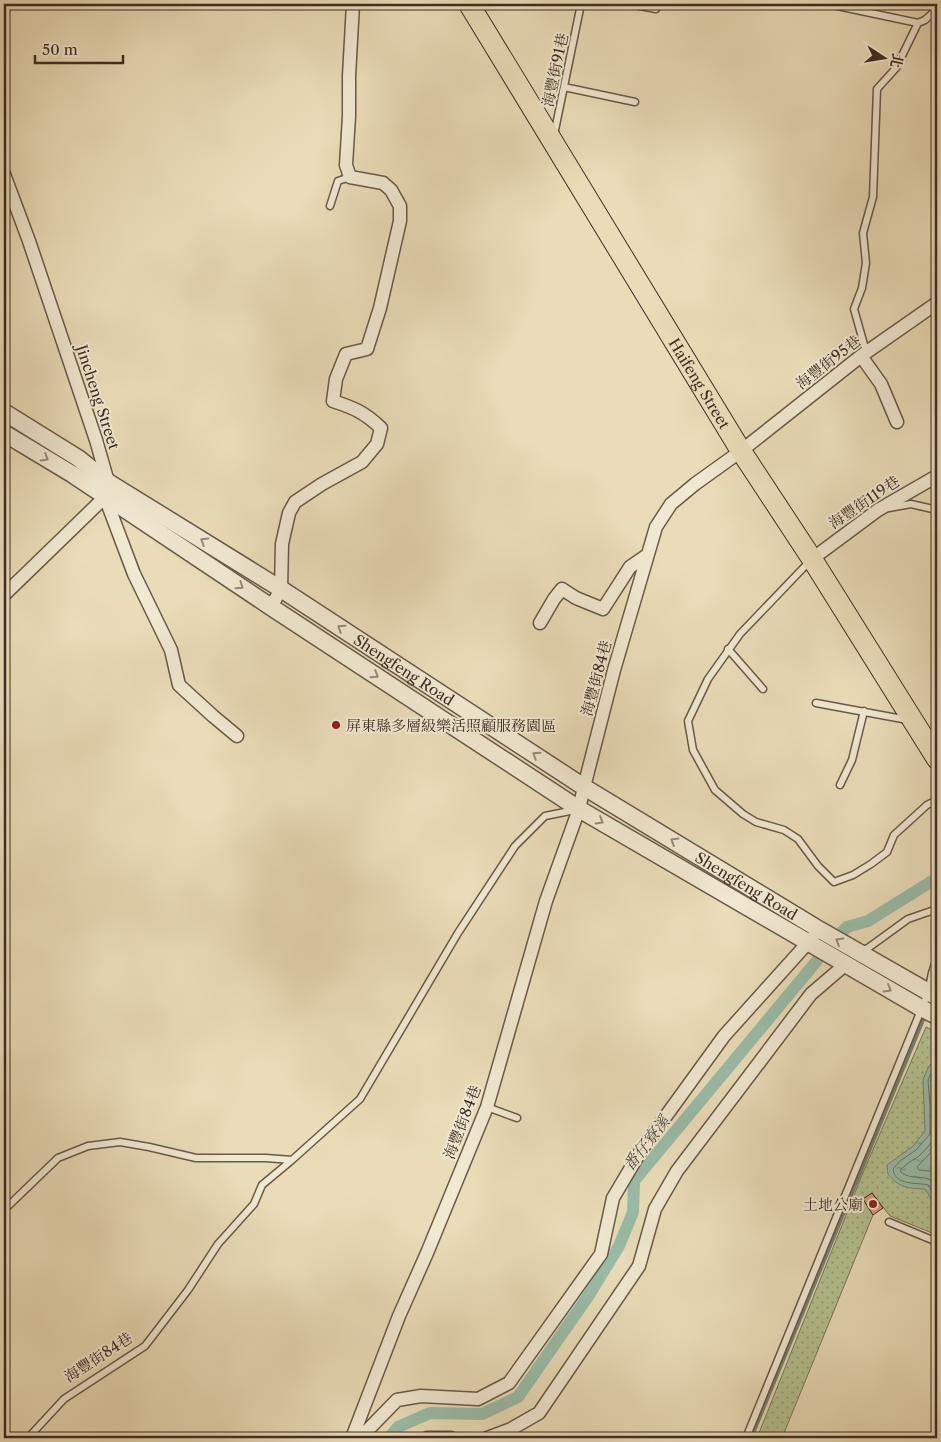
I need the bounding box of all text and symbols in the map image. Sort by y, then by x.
street label: 海豐街91巷 [538,31,572,109]
scale bar [35,32,122,64]
north arrow [858,32,908,82]
text: 50 m [42,40,78,59]
text: 北 [886,52,907,69]
street label: 海豐街95巷 [792,331,864,393]
street label: Haifeng Street [665,334,735,433]
street label: Jincheng Street [72,340,124,452]
one-way arrow [40,452,49,462]
street label: 海豐街119巷 [825,471,903,533]
one-way arrow [200,538,209,547]
one-way arrow [234,580,243,589]
one-way arrow [337,625,347,634]
street label: Shengfeng Road [350,630,458,709]
street label: 海豐街84巷 [577,638,615,718]
one-way arrow [370,669,379,679]
place label: 屏東縣多層級樂活照顧服務園區 [346,716,556,735]
marker: 屏東縣多層級樂活照顧服務園區 [330,719,342,731]
one-way arrow [532,752,541,761]
one-way arrow [594,815,603,825]
one-way arrow [670,837,679,847]
street label: Shengfeng Road [692,847,801,924]
one-way arrow [836,937,845,947]
one-way arrow [883,983,892,993]
street label: 海豐街84巷 [439,1082,485,1162]
water label: 番仔寮溪 [618,1110,675,1174]
place label: 土地公廟 [803,1195,863,1214]
marker: 土地公廟 [867,1198,879,1210]
street label: 海豐街84巷 [60,1328,136,1386]

